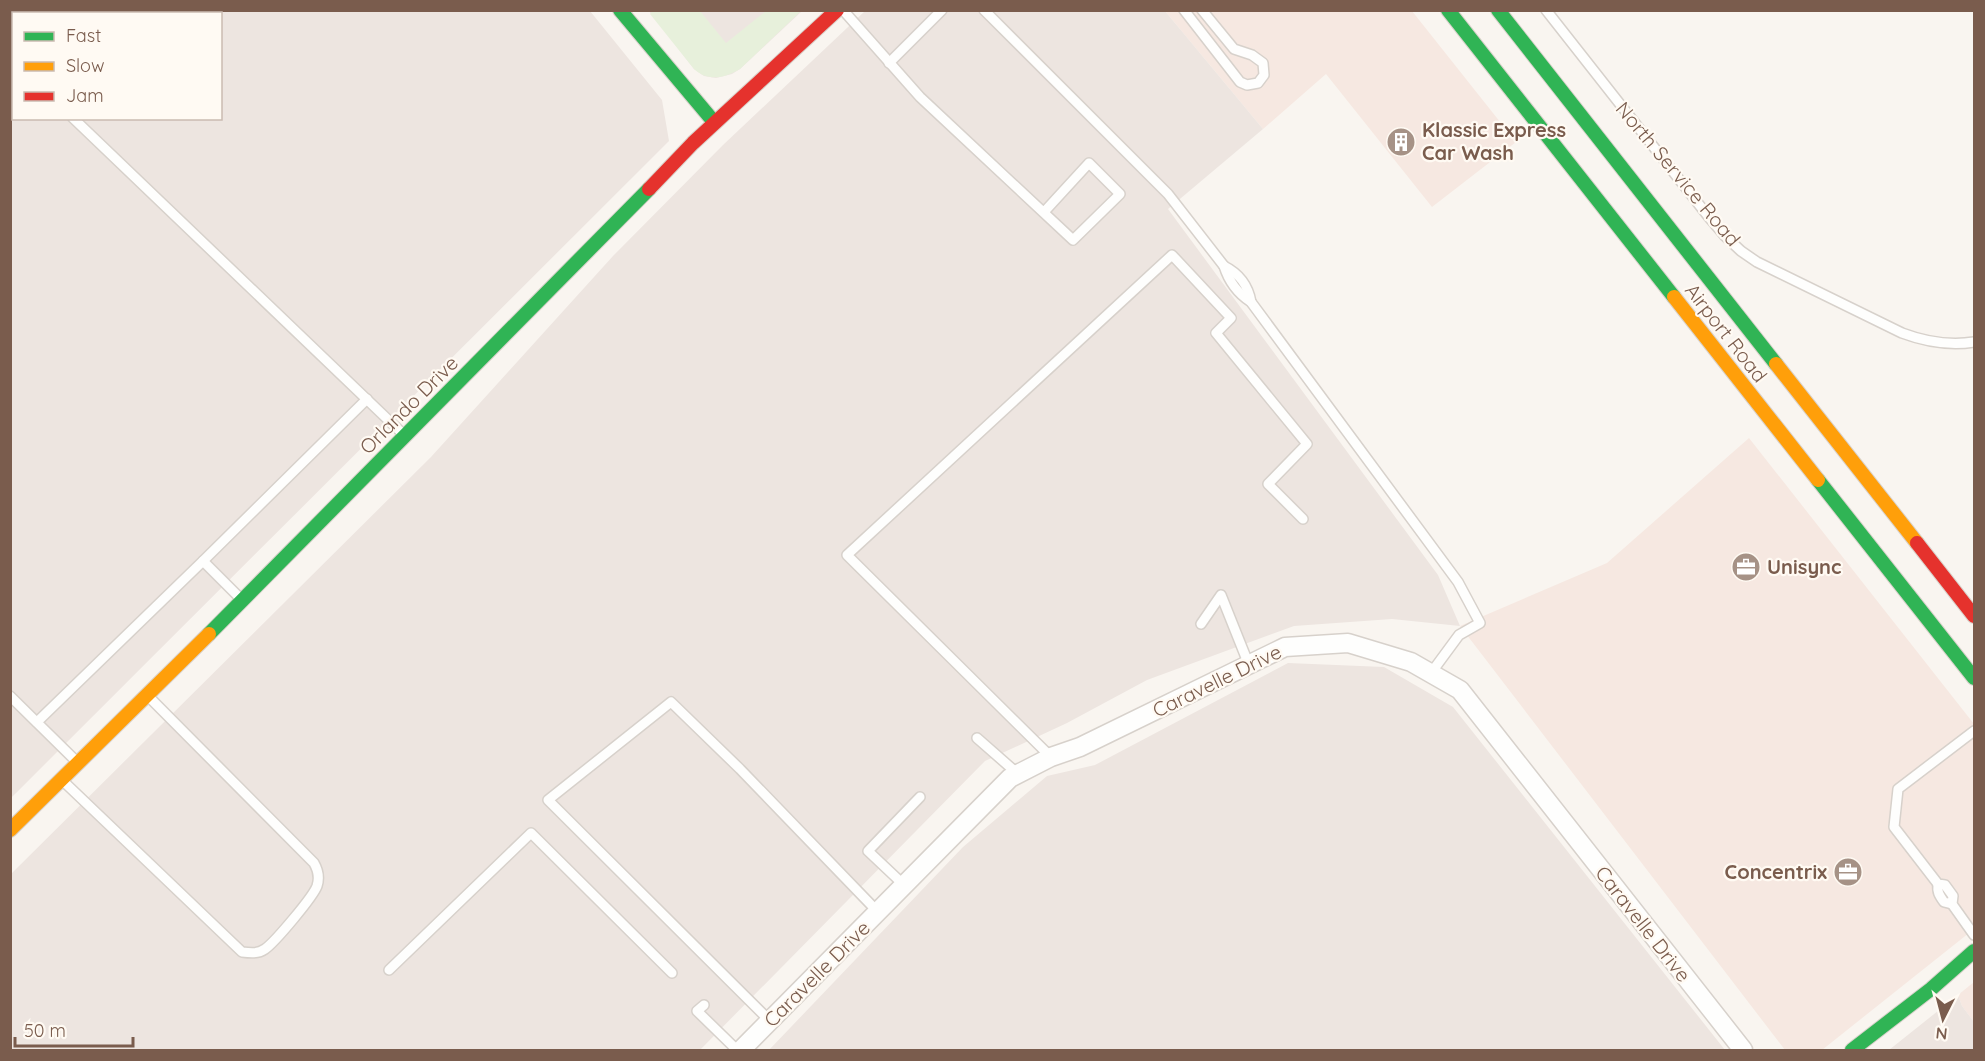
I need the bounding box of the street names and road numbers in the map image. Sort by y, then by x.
street label: North Service Road [1611,96,1746,251]
street label: Airport Road [1680,278,1773,387]
street label: Orlando Drive [354,350,463,459]
street label: Caravelle Drive [1148,639,1285,723]
street label: Caravelle Drive [1590,861,1696,987]
street label: Caravelle Drive [758,915,875,1032]

